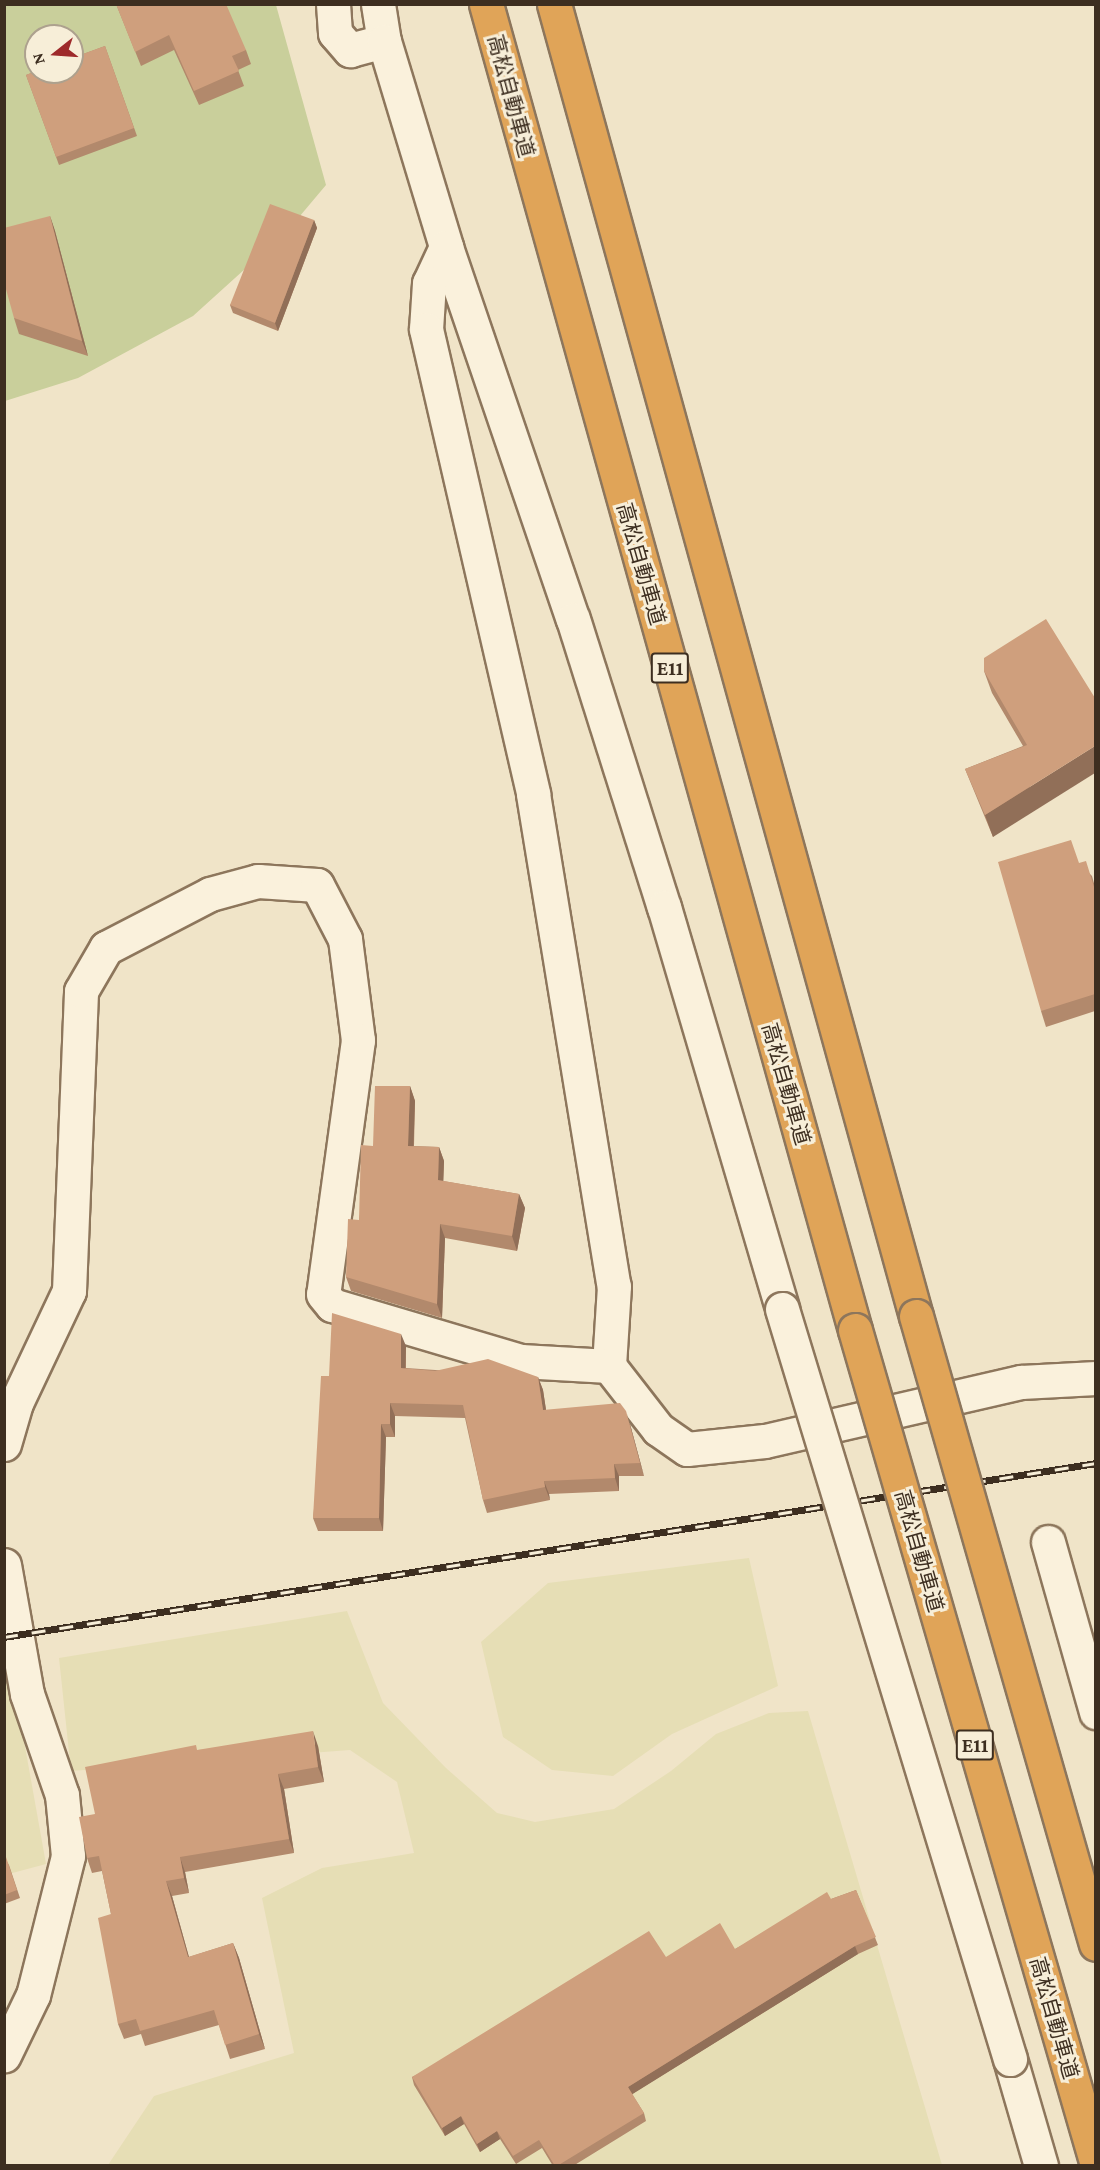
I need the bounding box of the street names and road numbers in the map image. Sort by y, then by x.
street label: 高松自動車道 [483,32,539,160]
street label: 高松自動車道 [612,500,670,628]
road number: E11 [650,651,690,685]
street label: 高松自動車道 [757,1020,815,1148]
street label: 高松自動車道 [890,1487,948,1615]
road number: E11 [956,1728,994,1762]
street label: 高松自動車道 [1025,1954,1083,2082]

